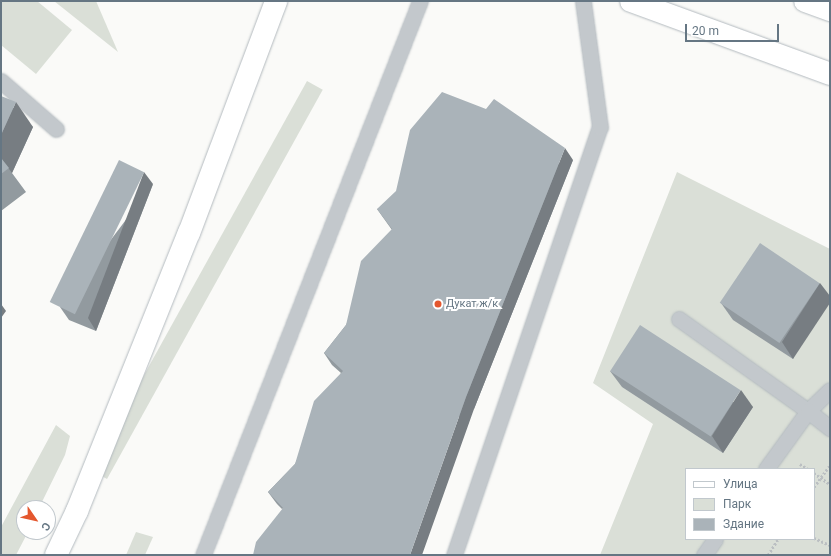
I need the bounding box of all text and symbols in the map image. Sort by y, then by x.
scale bar [687,16,781,42]
text: 20 m [692,24,719,38]
place label: Дукат ж/к [446,297,498,311]
marker: Дукат ж/к [433,299,443,309]
legend [685,468,815,540]
text: Улица [723,477,758,491]
text: Парк [723,497,751,511]
north arrow [16,500,56,540]
text: Здание [723,517,764,531]
text: С [38,520,53,533]

